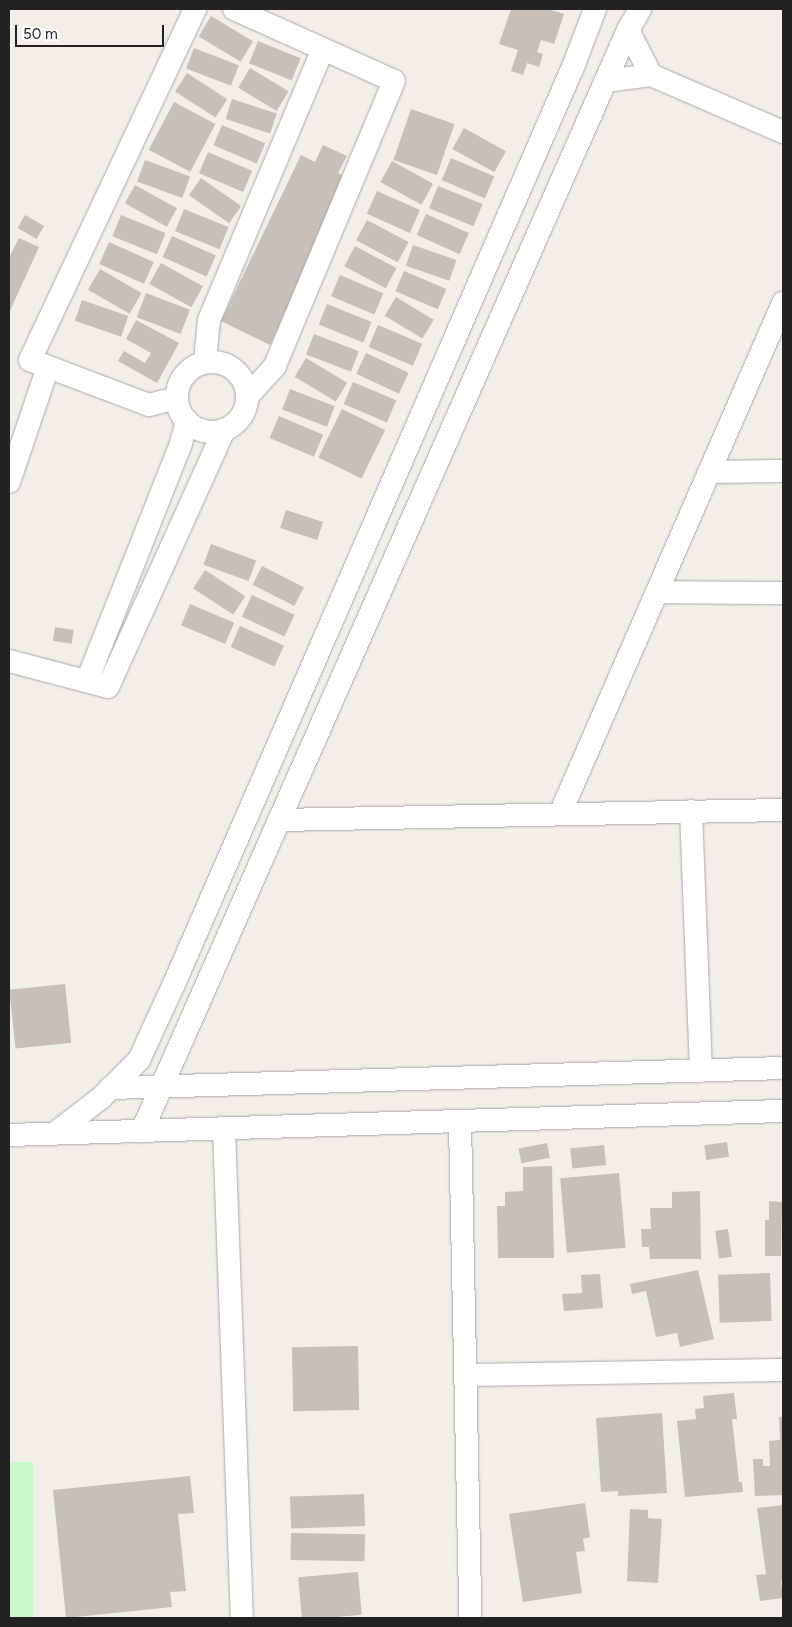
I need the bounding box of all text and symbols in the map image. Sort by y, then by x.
scale bar [18,15,166,47]
text: 50 m [23,25,58,43]

